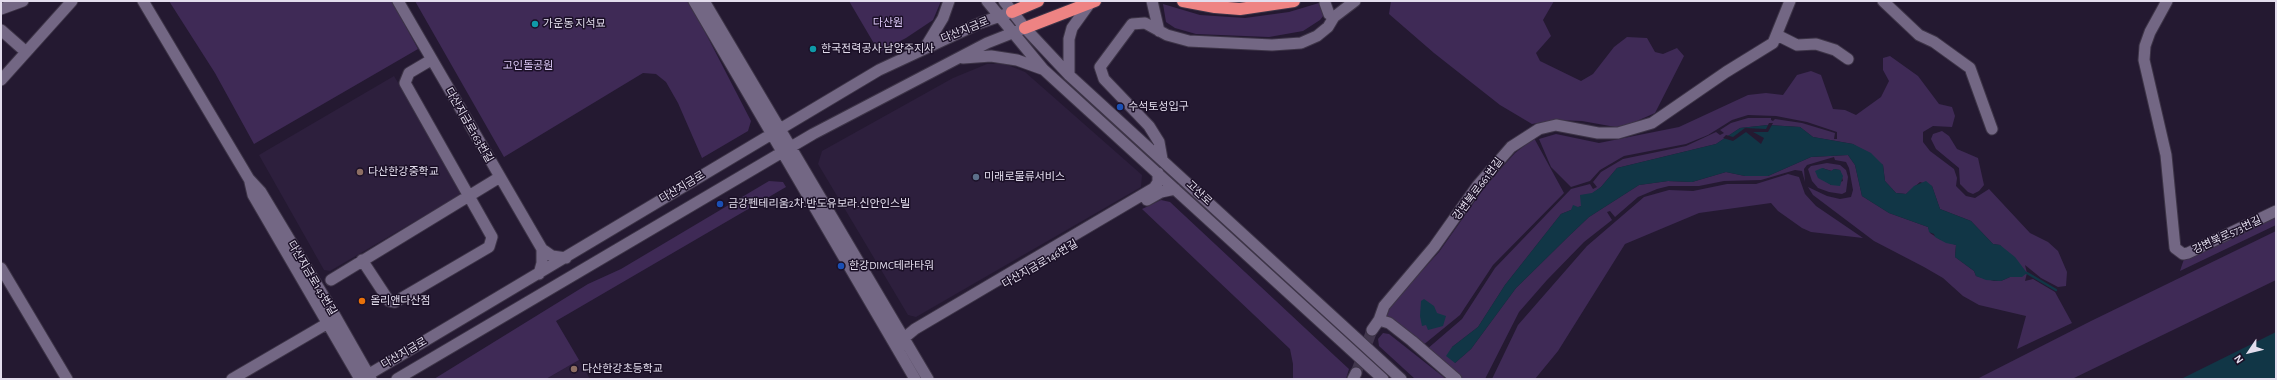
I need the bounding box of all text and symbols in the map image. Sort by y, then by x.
street label: 다산지금로 [939,14,991,46]
park label: 다산원 [873,16,903,30]
place label: 가운동 지석묘 [543,17,606,31]
marker: 가운동 지석묘 [530,19,540,29]
place label: 한국전력공사 남양주지사 [821,42,934,56]
marker: 한국전력공사 남양주지사 [808,44,818,54]
park label: 고인돌공원 [503,59,553,73]
street label: 다산지금로163번길 [442,85,496,165]
place label: 수석토성입구 [1128,100,1189,114]
marker: 수석토성입구 [1115,102,1125,112]
street label: 강변북로661번길 [1450,155,1506,223]
place label: 다산한강중학교 [368,165,439,179]
marker: 다산한강중학교 [355,167,365,177]
street label: 다산지금로 [657,168,707,206]
place label: 미래로물류서비스 [984,170,1065,184]
marker: 미래로물류서비스 [971,172,981,182]
street label: 고산로 [1183,178,1215,208]
place label: 금강펜테리움2차.반도유보라.신안인스빌 [728,197,910,211]
marker: 금강펜테리움2차.반도유보라.신안인스빌 [715,199,725,209]
street label: 강변북로573번길 [2190,213,2264,257]
street label: 다산지금로146번길 [1000,237,1080,291]
street label: 다산지금로145번길 [285,238,339,318]
place label: 한강DIMC테라타워 [849,259,934,273]
marker: 한강DIMC테라타워 [836,261,846,271]
place label: 올리앤다산점 [370,294,431,308]
marker: 올리앤다산점 [357,296,367,306]
north arrow [2229,332,2269,372]
street label: 다산지금로 [379,335,429,371]
text: N [2232,353,2245,365]
place label: 다산한강초등학교 [582,362,663,376]
marker: 다산한강초등학교 [569,364,579,374]

